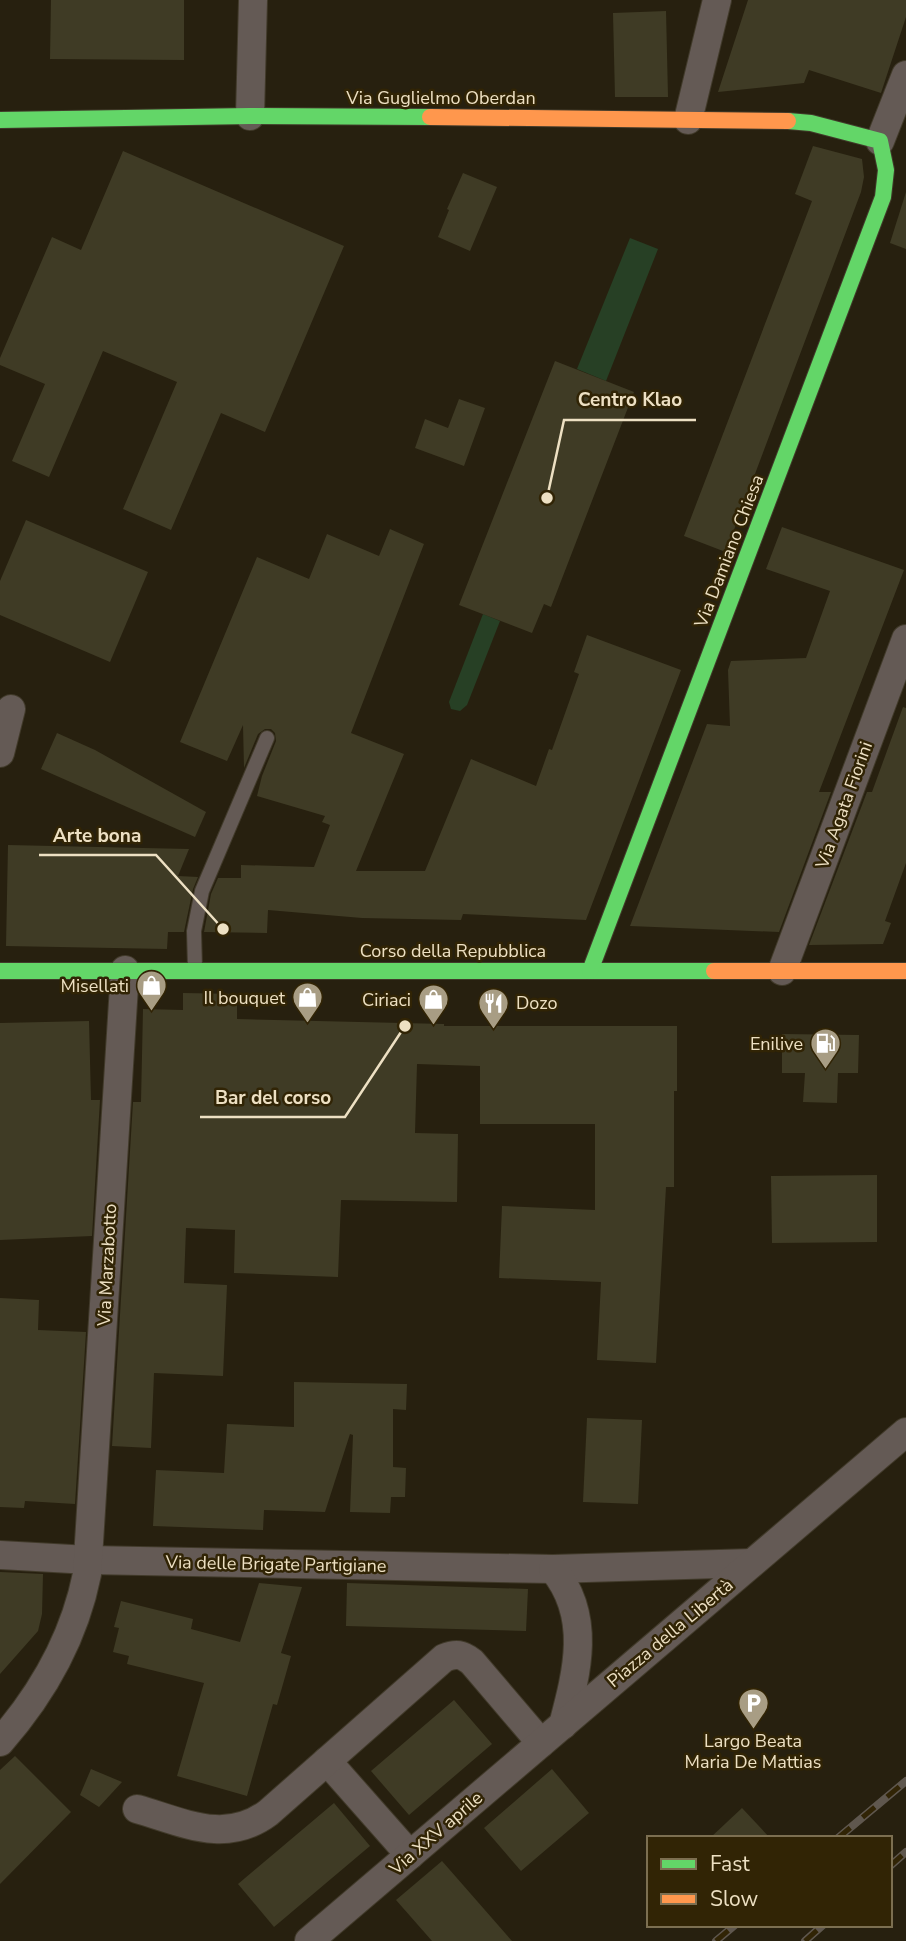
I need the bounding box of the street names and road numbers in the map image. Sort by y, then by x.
street label: Via Guglielmo Oberdan [345,86,536,110]
street label: Via Damiano Chiesa [688,471,769,632]
street label: Via Agata Fiorini [810,738,878,873]
street label: Corso della Repubblica [360,939,546,963]
street label: Via Marzabotto [92,1203,122,1328]
street label: Via delle Brigate Partigiane [164,1550,387,1578]
street label: Piazza della Libertà [602,1573,738,1693]
street label: Via XXV aprile [383,1786,488,1881]

